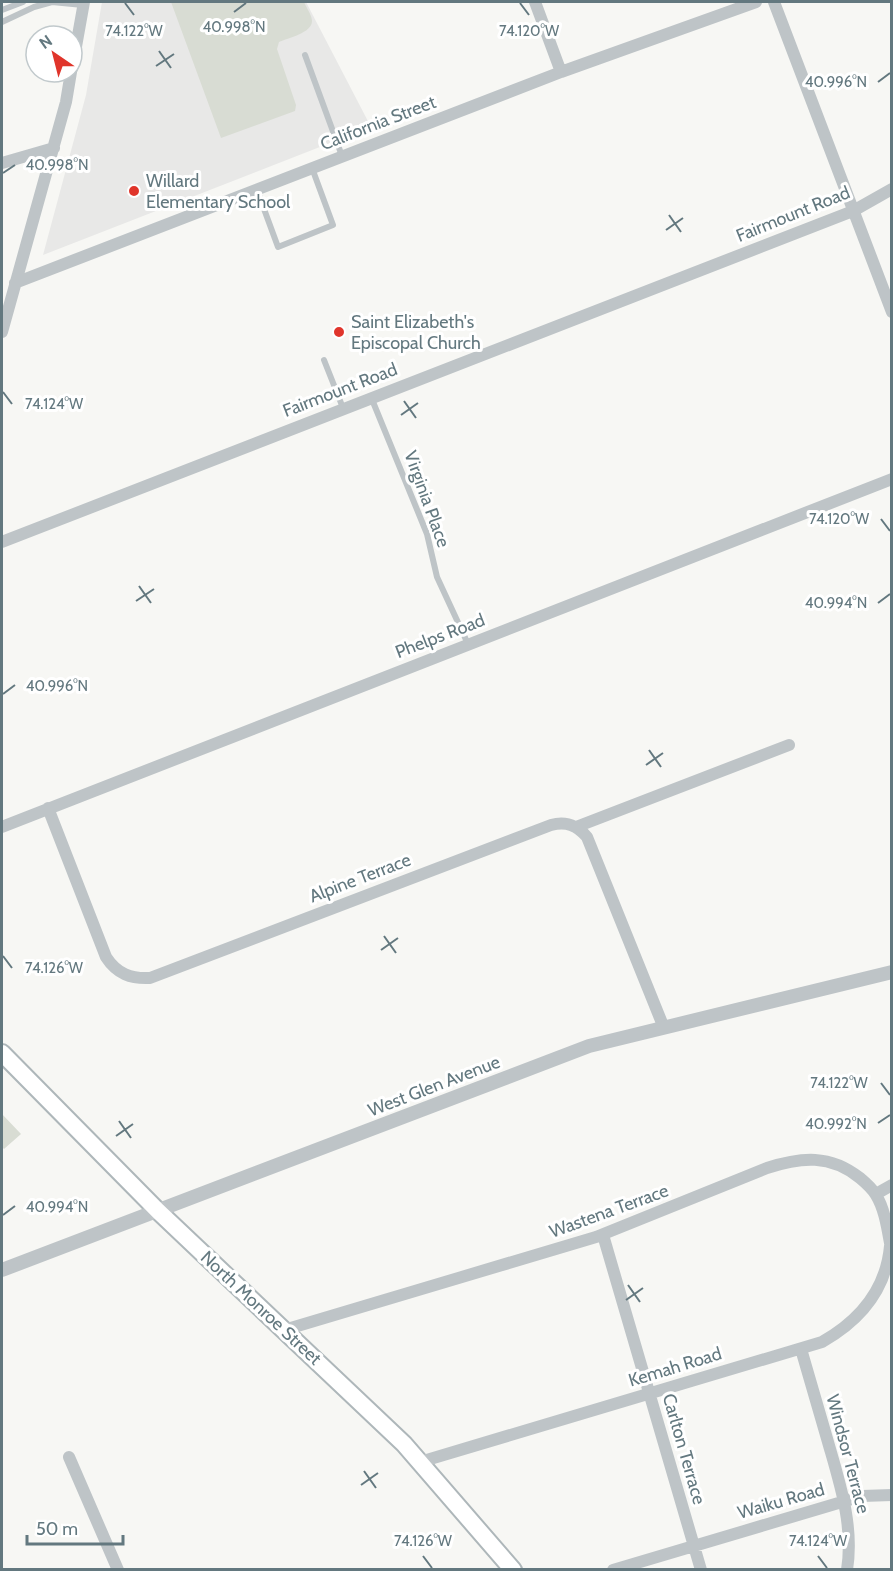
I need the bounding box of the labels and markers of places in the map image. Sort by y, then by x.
place label: Willard Elementary School [146,170,291,213]
marker: Willard Elementary School [127,184,141,198]
place label: Saint Elizabeth's Episcopal Church [351,311,481,354]
marker: Saint Elizabeth's Episcopal Church [332,325,346,339]

